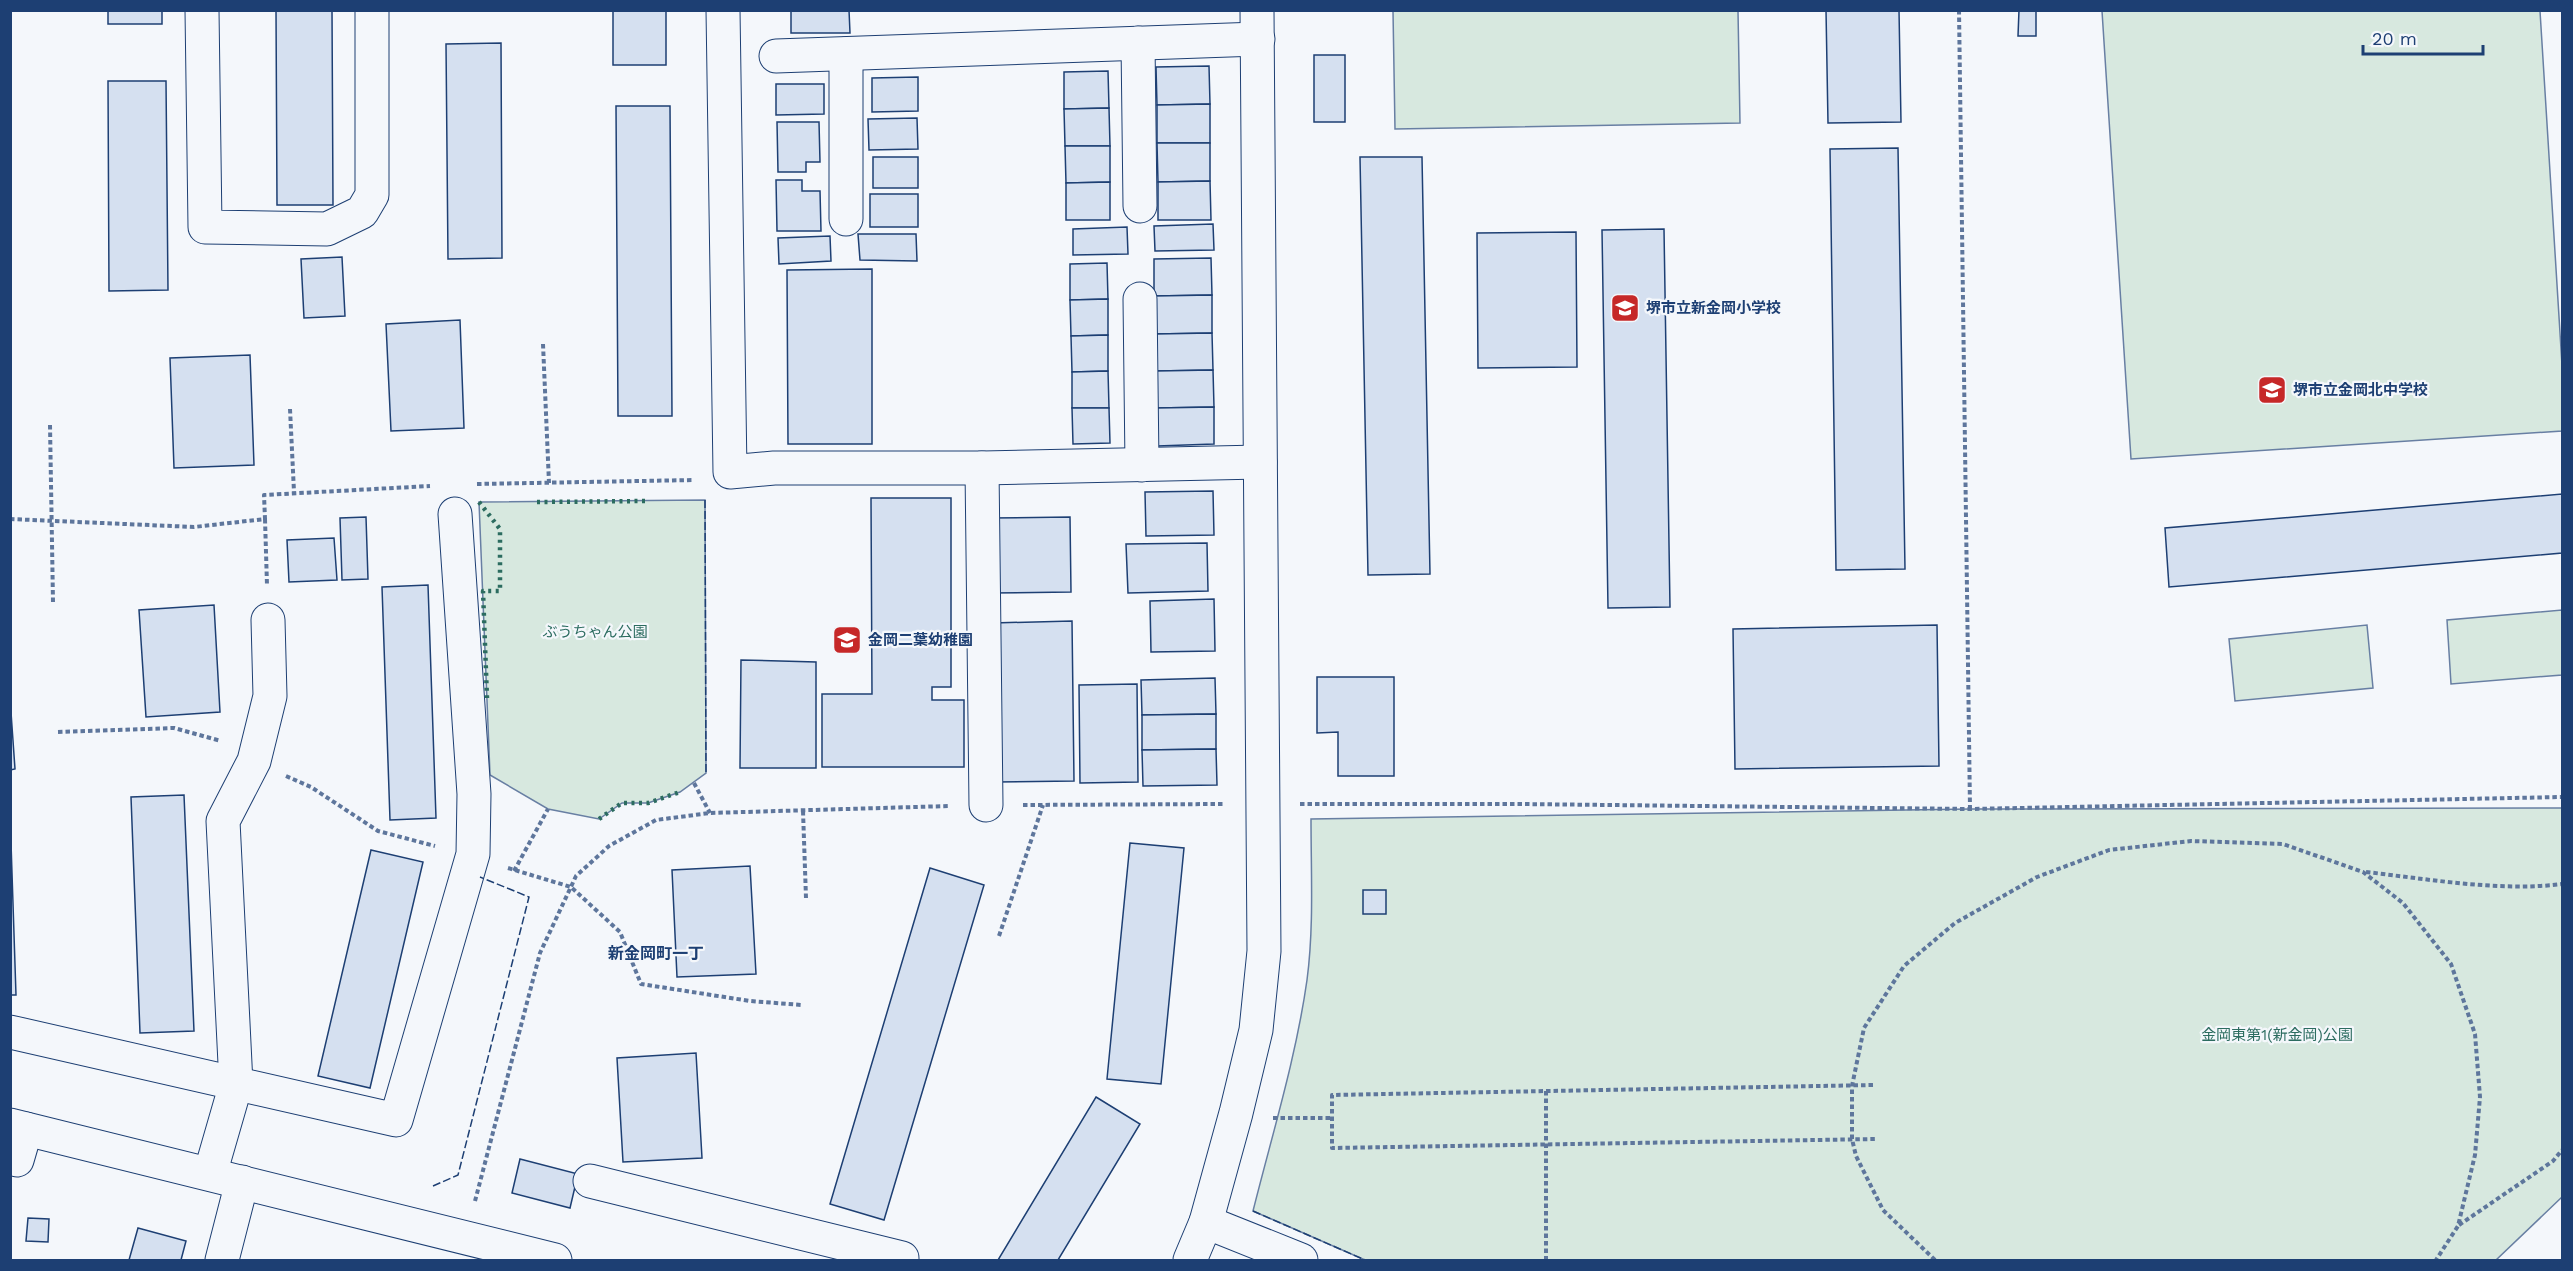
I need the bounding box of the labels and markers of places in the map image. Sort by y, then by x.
school or university icon: 堺市立新金岡小学校 [1609,292,1641,324]
place label: 堺市立新金岡小学校 [1646,299,1781,317]
school or university icon: 堺市立金岡北中学校 [2256,374,2288,406]
place label: 堺市立金岡北中学校 [2293,381,2428,399]
school or university icon: 金岡二葉幼稚園 [831,624,863,656]
place label: 金岡二葉幼稚園 [868,631,973,649]

